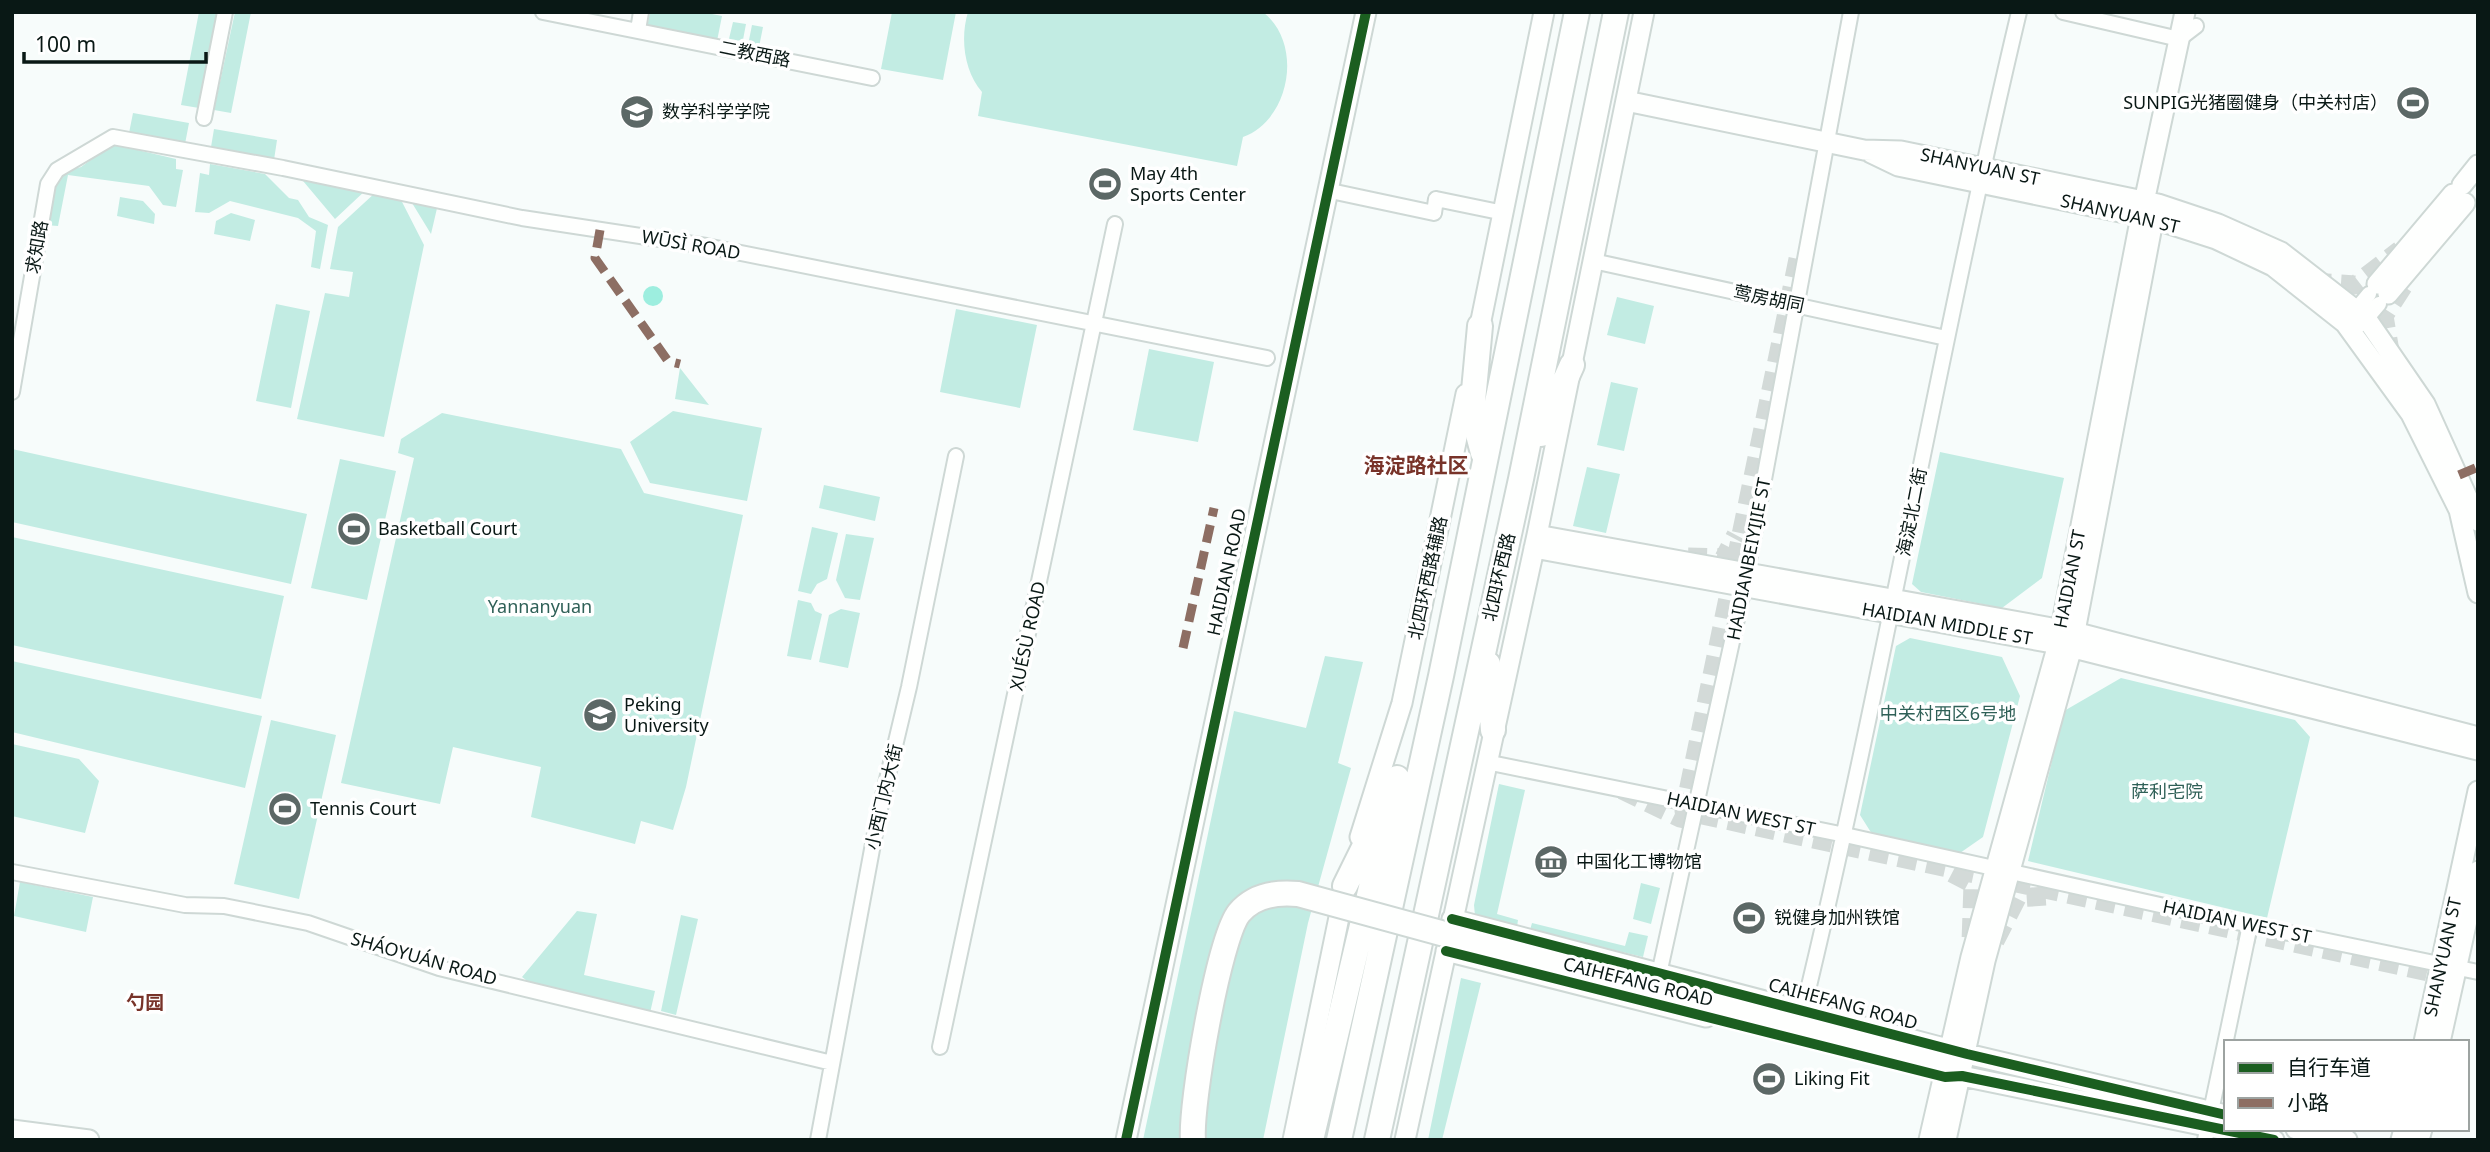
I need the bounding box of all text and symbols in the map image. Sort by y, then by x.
scale bar [24,21,206,65]
text: 100 m [35,30,96,58]
street label: 二教西路 [718,34,793,72]
sports icon: SUNPIG光猪圈健身（中关村店） [2394,84,2432,122]
place label: SUNPIG光猪圈健身（中关村店） [2123,90,2388,114]
school or university icon: 数学科学学院 [618,93,656,131]
place label: 数学科学学院 [662,99,770,123]
street label: SHANYUAN ST [1918,142,2042,190]
place label: May 4th Sports Center [1130,161,1246,206]
sports icon: May 4th Sports Center [1086,165,1124,203]
street label: SHANYUAN ST [2058,188,2182,238]
street label: 求知路 [20,218,53,275]
street label: WŪSÌ ROAD [640,224,743,265]
street label: 莺房胡同 [1731,279,1807,317]
district label: 海淀路社区 [1364,451,1469,479]
street label: 海淀北二街 [1891,465,1931,558]
street label: HAIDIANBEIYIJIE ST [1720,476,1776,642]
street label: HAIDIAN ROAD [1201,506,1251,638]
sports icon: Basketball Court [335,510,373,548]
street label: 北四环西路辅路 [1402,514,1452,642]
place label: Basketball Court [378,516,518,540]
street label: HAIDIAN ST [2048,527,2090,630]
street label: 北四环西路 [1476,530,1520,623]
street label: XUÉSÙ ROAD [1004,579,1050,693]
park label: Yannanyuan [488,594,592,618]
street label: HAIDIAN MIDDLE ST [1860,596,2034,650]
place label: Peking University [624,692,709,737]
school or university icon: Peking University [581,696,619,734]
park label: 中关村西区6号地 [1880,701,2016,725]
street label: 小西门内大街 [859,741,907,852]
park label: 萨利宅院 [2131,779,2203,803]
street label: HAIDIAN WEST ST [1665,786,1818,840]
sports icon: Tennis Court [266,790,304,828]
place label: Tennis Court [310,796,417,820]
museum icon: 中国化工博物馆 [1532,843,1570,881]
place label: 中国化工博物馆 [1576,849,1702,873]
street label: HAIDIAN WEST ST [2161,894,2314,948]
street label: SHANYUAN ST [2418,895,2466,1019]
sports icon: 锐健身加州铁馆 [1730,899,1768,937]
place label: 锐健身加州铁馆 [1774,905,1900,929]
street label: SHÁOYUÁN ROAD [348,926,500,990]
street label: CAIHEFANG ROAD [1561,951,1716,1011]
street label: CAIHEFANG ROAD [1766,972,1921,1035]
district label: 勺园 [126,989,164,1015]
legend [2224,1040,2469,1131]
text: 自行车道 [2287,1053,2371,1081]
sports icon: Liking Fit [1750,1060,1788,1098]
place label: Liking Fit [1794,1066,1870,1090]
text: 小路 [2287,1088,2329,1116]

